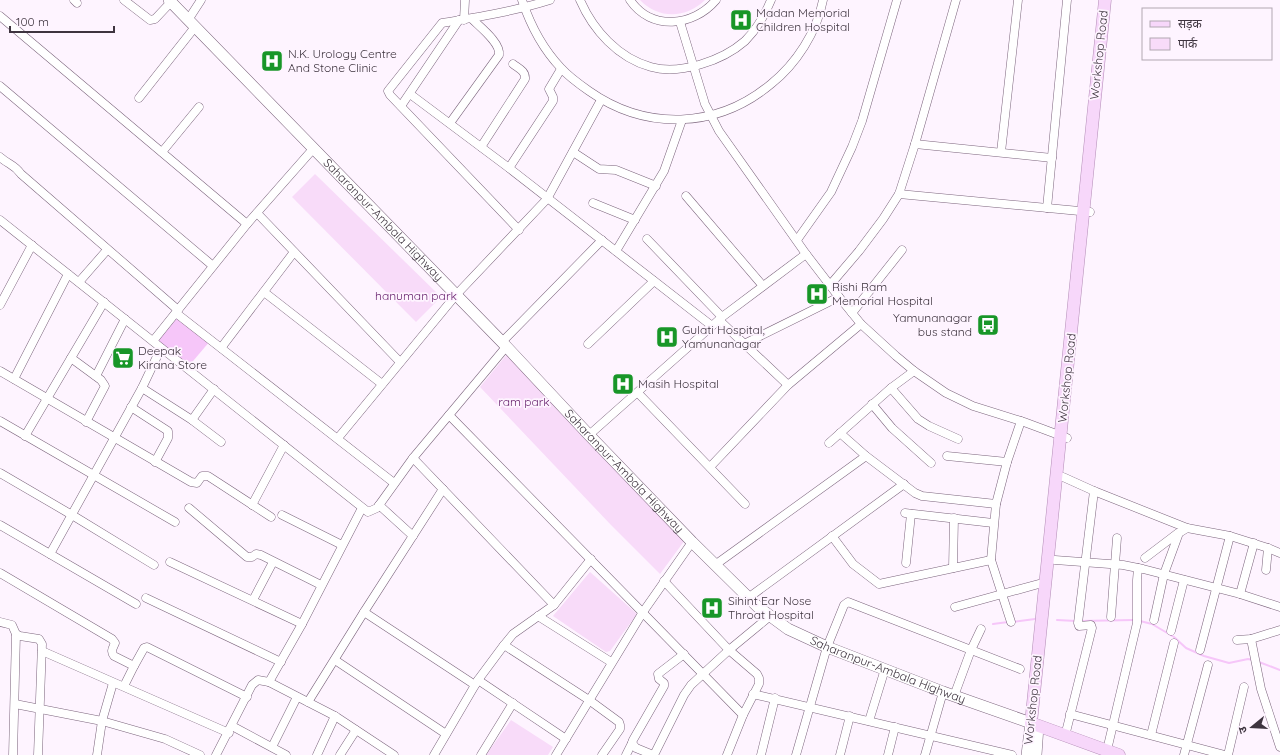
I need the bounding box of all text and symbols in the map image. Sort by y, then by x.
place label: Madan Memorial Children Hospital [756,5,850,34]
hospital icon: Madan Memorial Children Hospital [728,7,754,33]
scale bar [10,8,114,34]
legend [1142,8,1272,60]
street label: Workshop Road [1086,10,1111,100]
text: 100 m [16,14,49,29]
text: सड़क [1178,16,1203,31]
text: पार्क [1178,36,1198,51]
place label: N.K. Urology Centre And Stone Clinic [288,46,397,75]
hospital icon: N.K. Urology Centre And Stone Clinic [259,48,285,74]
street label: Saharanpur-Ambala Highway [320,155,447,284]
place label: Rishi Ram Memorial Hospital [832,279,933,308]
hospital icon: Rishi Ram Memorial Hospital [804,281,830,307]
park label: hanuman park [375,288,457,303]
place label: Yamunanagar bus stand [893,310,972,339]
bus stop icon: Yamunanagar bus stand [975,312,1001,338]
place label: Gulati Hospital, Yamunanagar [682,322,765,351]
hospital icon: Gulati Hospital, Yamunanagar [654,324,680,350]
street label: Workshop Road [1054,333,1079,423]
place label: Deepak Kirana Store [138,343,207,372]
supermarket icon: Deepak Kirana Store [110,345,136,371]
hospital icon: Masih Hospital [610,371,636,397]
place label: Masih Hospital [638,376,719,391]
park label: ram park [498,394,550,409]
street label: Saharanpur-Ambala Highway [562,406,687,536]
place label: Sihint Ear Nose Throat Hospital [728,593,814,622]
hospital icon: Sihint Ear Nose Throat Hospital [699,595,725,621]
street label: Saharanpur-Ambala Highway [808,632,968,706]
street label: Workshop Road [1020,655,1045,745]
north arrow [1232,707,1272,747]
text: उ [1235,724,1250,735]

